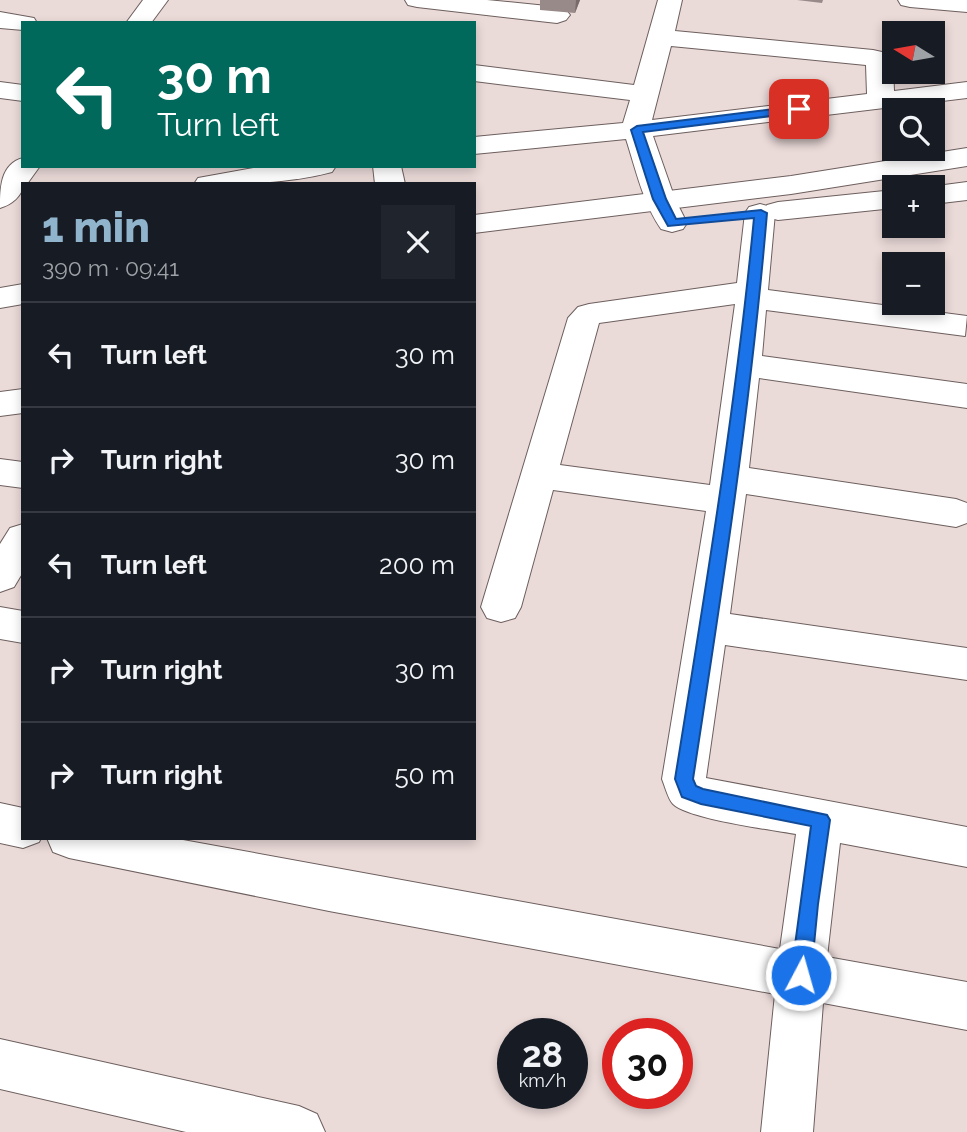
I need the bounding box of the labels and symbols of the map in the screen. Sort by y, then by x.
north arrow [882,21,945,84]
pin [769,79,829,139]
position arrow [764,938,838,1012]
speed limit sign: 30 [602,1018,693,1109]

